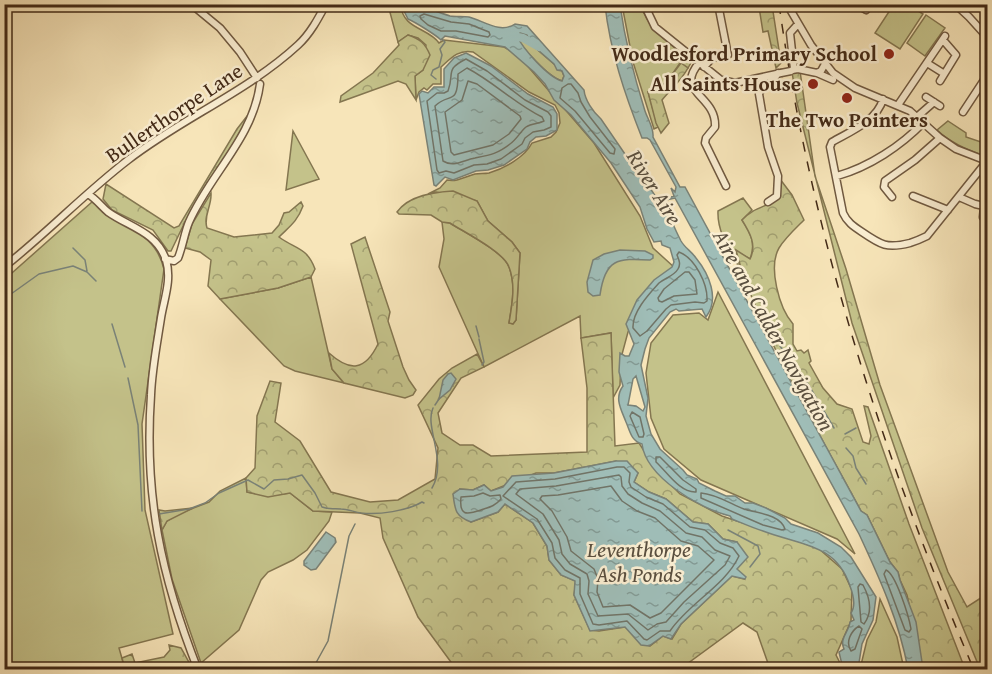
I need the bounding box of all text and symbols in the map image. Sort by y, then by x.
place label: Woodlesford Primary School [611,38,877,69]
marker: Woodlesford Primary School [882,47,896,61]
street label: Bullerthorpe Lane [99,55,249,170]
place label: All Saints House [651,68,801,99]
marker: All Saints House [806,77,820,91]
marker: The Two Pointers [840,91,854,105]
place label: The Two Pointers [766,104,928,135]
water label: River Aire [619,142,691,231]
water label: Aire and Calder Navigation [705,223,843,437]
water label: Leventhorpe Ash Ponds [586,533,691,590]

